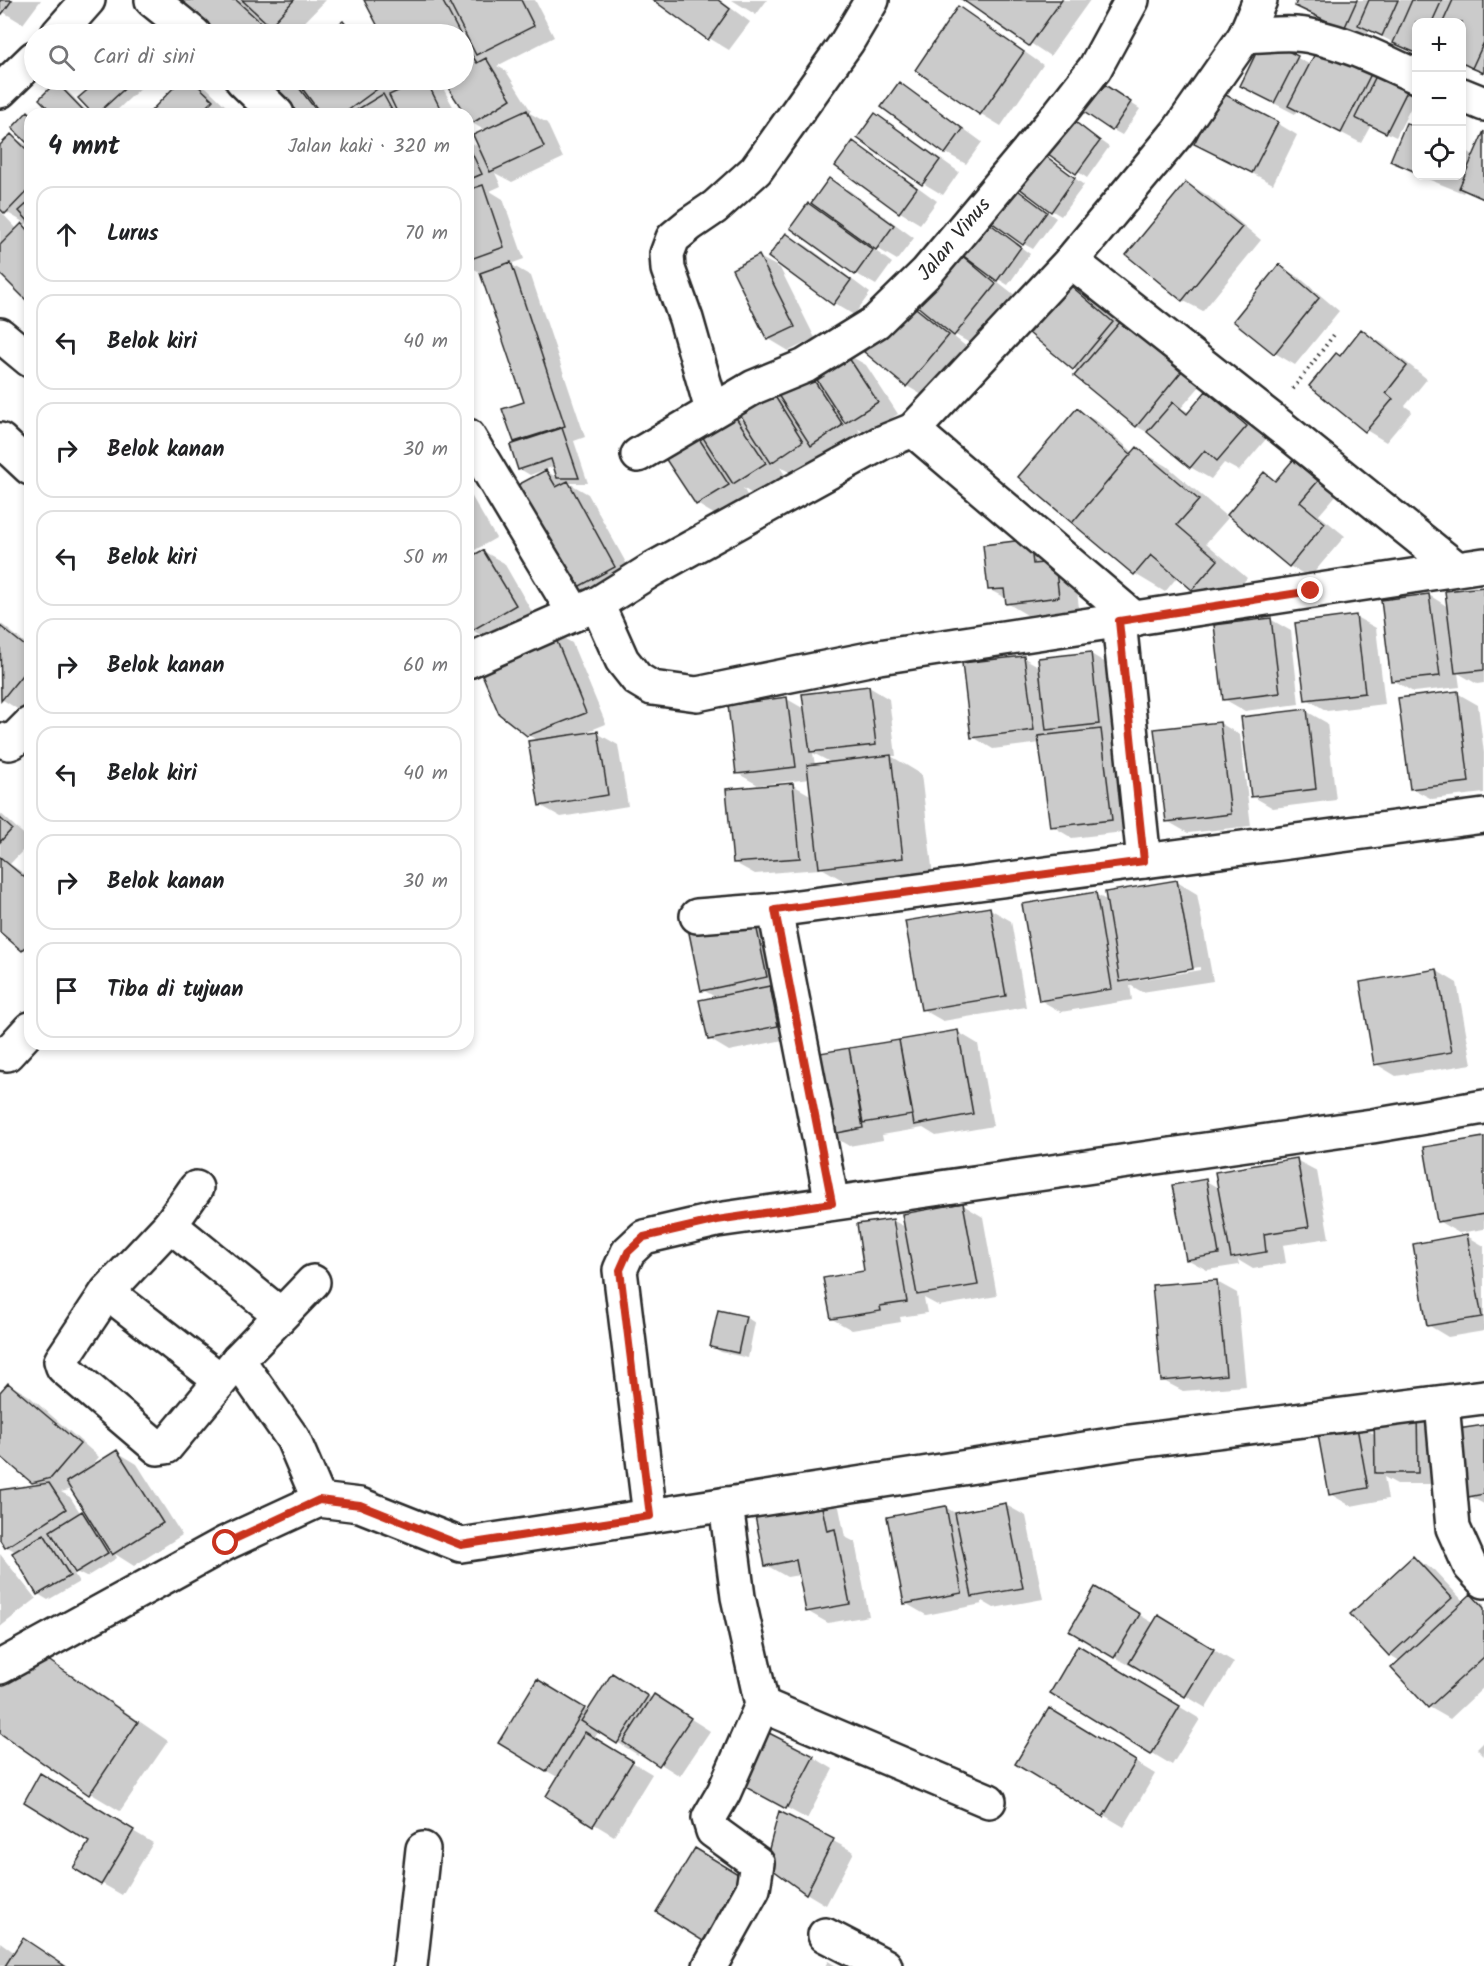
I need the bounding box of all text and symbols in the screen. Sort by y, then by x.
map controls [1412,18,1466,180]
button: + [1412,18,1466,72]
search box [24,24,474,90]
text: Cari di sini [93,40,194,75]
icon: search [45,41,78,74]
button: − [1412,72,1466,126]
text: 4 mnt [48,126,120,168]
button: locate [1412,126,1466,180]
text: Jalan kaki · 320 m [288,131,450,163]
street label: Jalan Vinus [910,190,999,289]
text: Lurus [107,217,159,252]
icon: ahead [50,218,83,251]
text: 70 m [405,218,448,250]
text: Belok kiri [107,325,197,360]
icon: left [50,326,83,359]
text: 40 m [403,326,448,358]
text: Belok kanan [107,433,224,468]
icon: right [50,434,83,467]
text: 30 m [403,434,448,466]
text: Belok kiri [107,541,197,576]
icon: left [50,542,83,575]
text: 50 m [403,542,448,574]
route end [1297,577,1323,603]
text: Belok kanan [107,649,224,684]
icon: right [50,650,83,683]
text: 60 m [403,650,448,682]
text: Belok kiri [107,757,197,792]
icon: left [50,758,83,791]
text: 40 m [403,758,448,790]
text: Belok kanan [107,865,224,900]
icon: right [50,866,83,899]
text: 30 m [403,866,448,898]
text: Tiba di tujuan [107,973,243,1008]
icon: arrive [50,974,83,1007]
route start [212,1529,238,1555]

